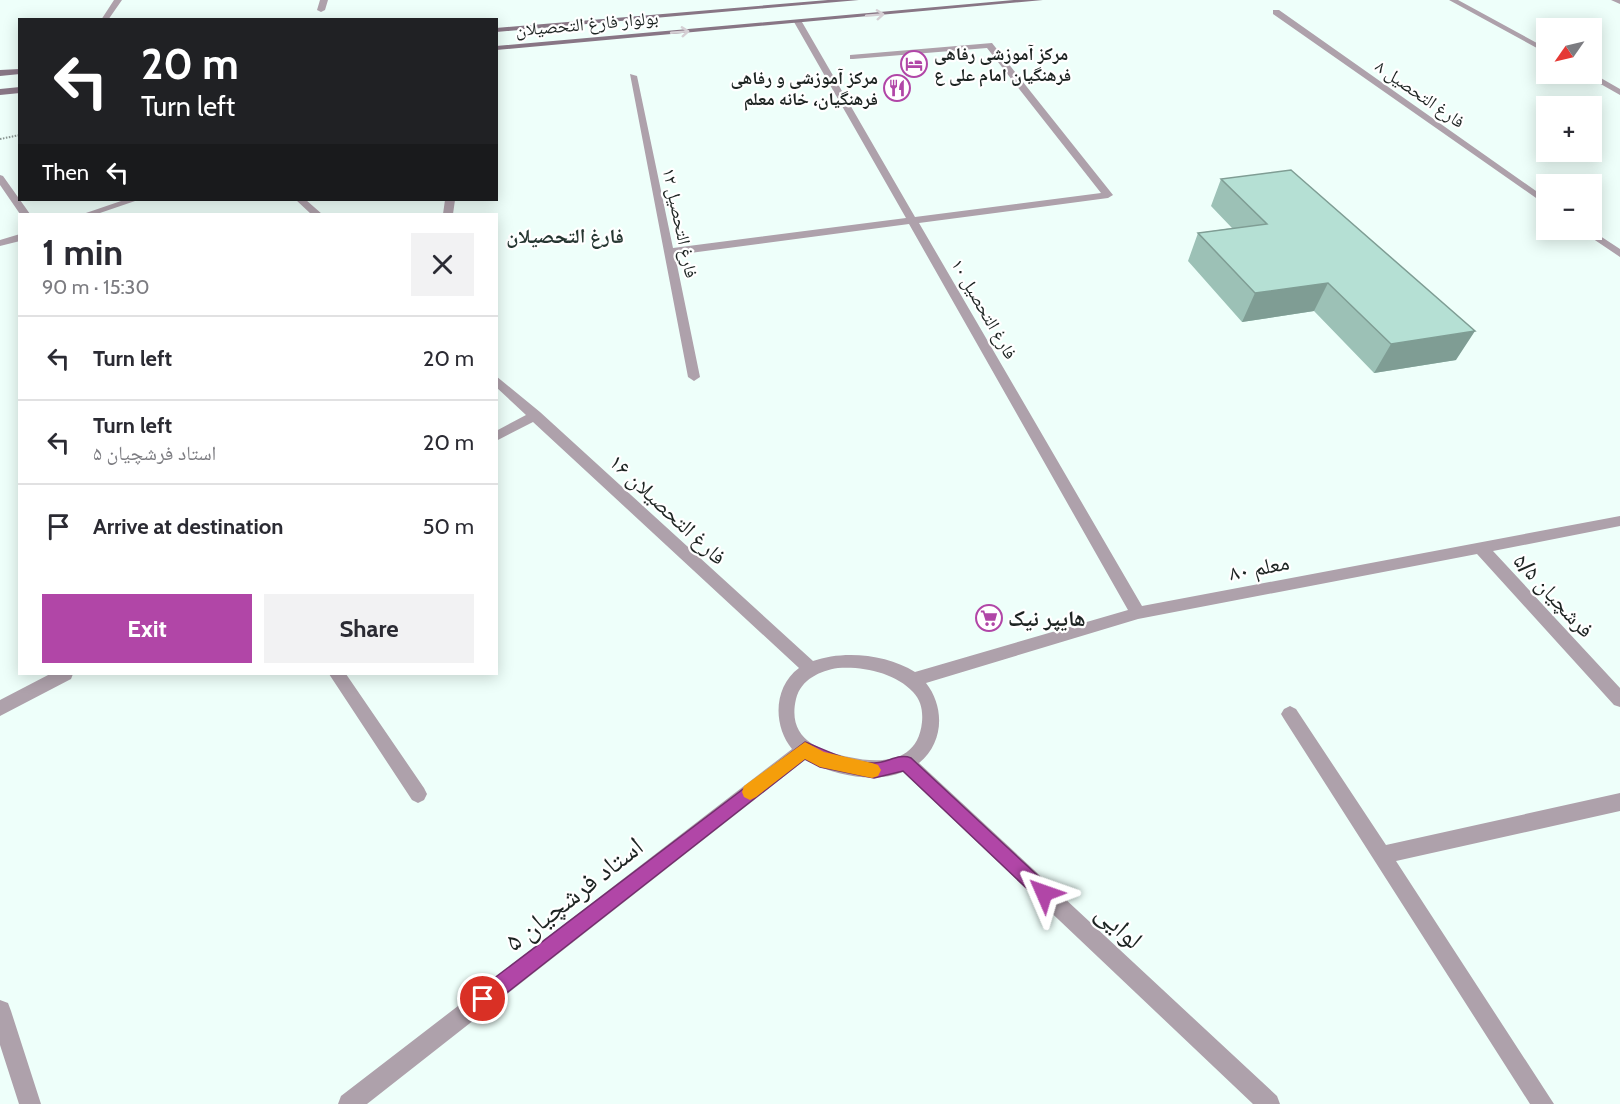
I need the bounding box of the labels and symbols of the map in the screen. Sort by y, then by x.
street label: بولوار فارغ التحصیلان [515,7,659,41]
one-way arrow [864,9,884,20]
north arrow [1536,18,1602,84]
one-way arrow [670,26,690,37]
place label: مرکز آموزشی رفاهی فرهنگیان امام علی ع [934,43,1071,87]
hotel icon: مرکز آموزشی رفاهی فرهنگیان امام علی ع [899,49,929,79]
street label: فارغ التحصیل ۸ [1371,55,1469,133]
place label: مرکز آموزشی و رفاهی فرهنگیان، خانه معلم [731,67,878,111]
restaurant icon: مرکز آموزشی و رفاهی فرهنگیان، خانه معلم [882,73,912,103]
street label: فارغ التحصیل ۱۲ [658,166,702,280]
district label: فارغ التحصیلان [506,224,624,249]
street label: فارغ التحصیل ۱۰ [946,255,1022,363]
street label: فارغ التحصیلان ۱۶ [604,448,732,570]
street label: معلم ۸۰ [1227,548,1292,588]
street label: فرشچیان ۵/۵ [1508,548,1599,643]
supermarket icon: هایپر نیک [974,603,1004,633]
place label: هایپر نیک [1008,605,1086,632]
street label: استاد فرشچیان ۵ [498,829,649,958]
position arrow [1012,861,1076,925]
street label: لوایی [1089,896,1150,956]
pin [457,973,508,1024]

